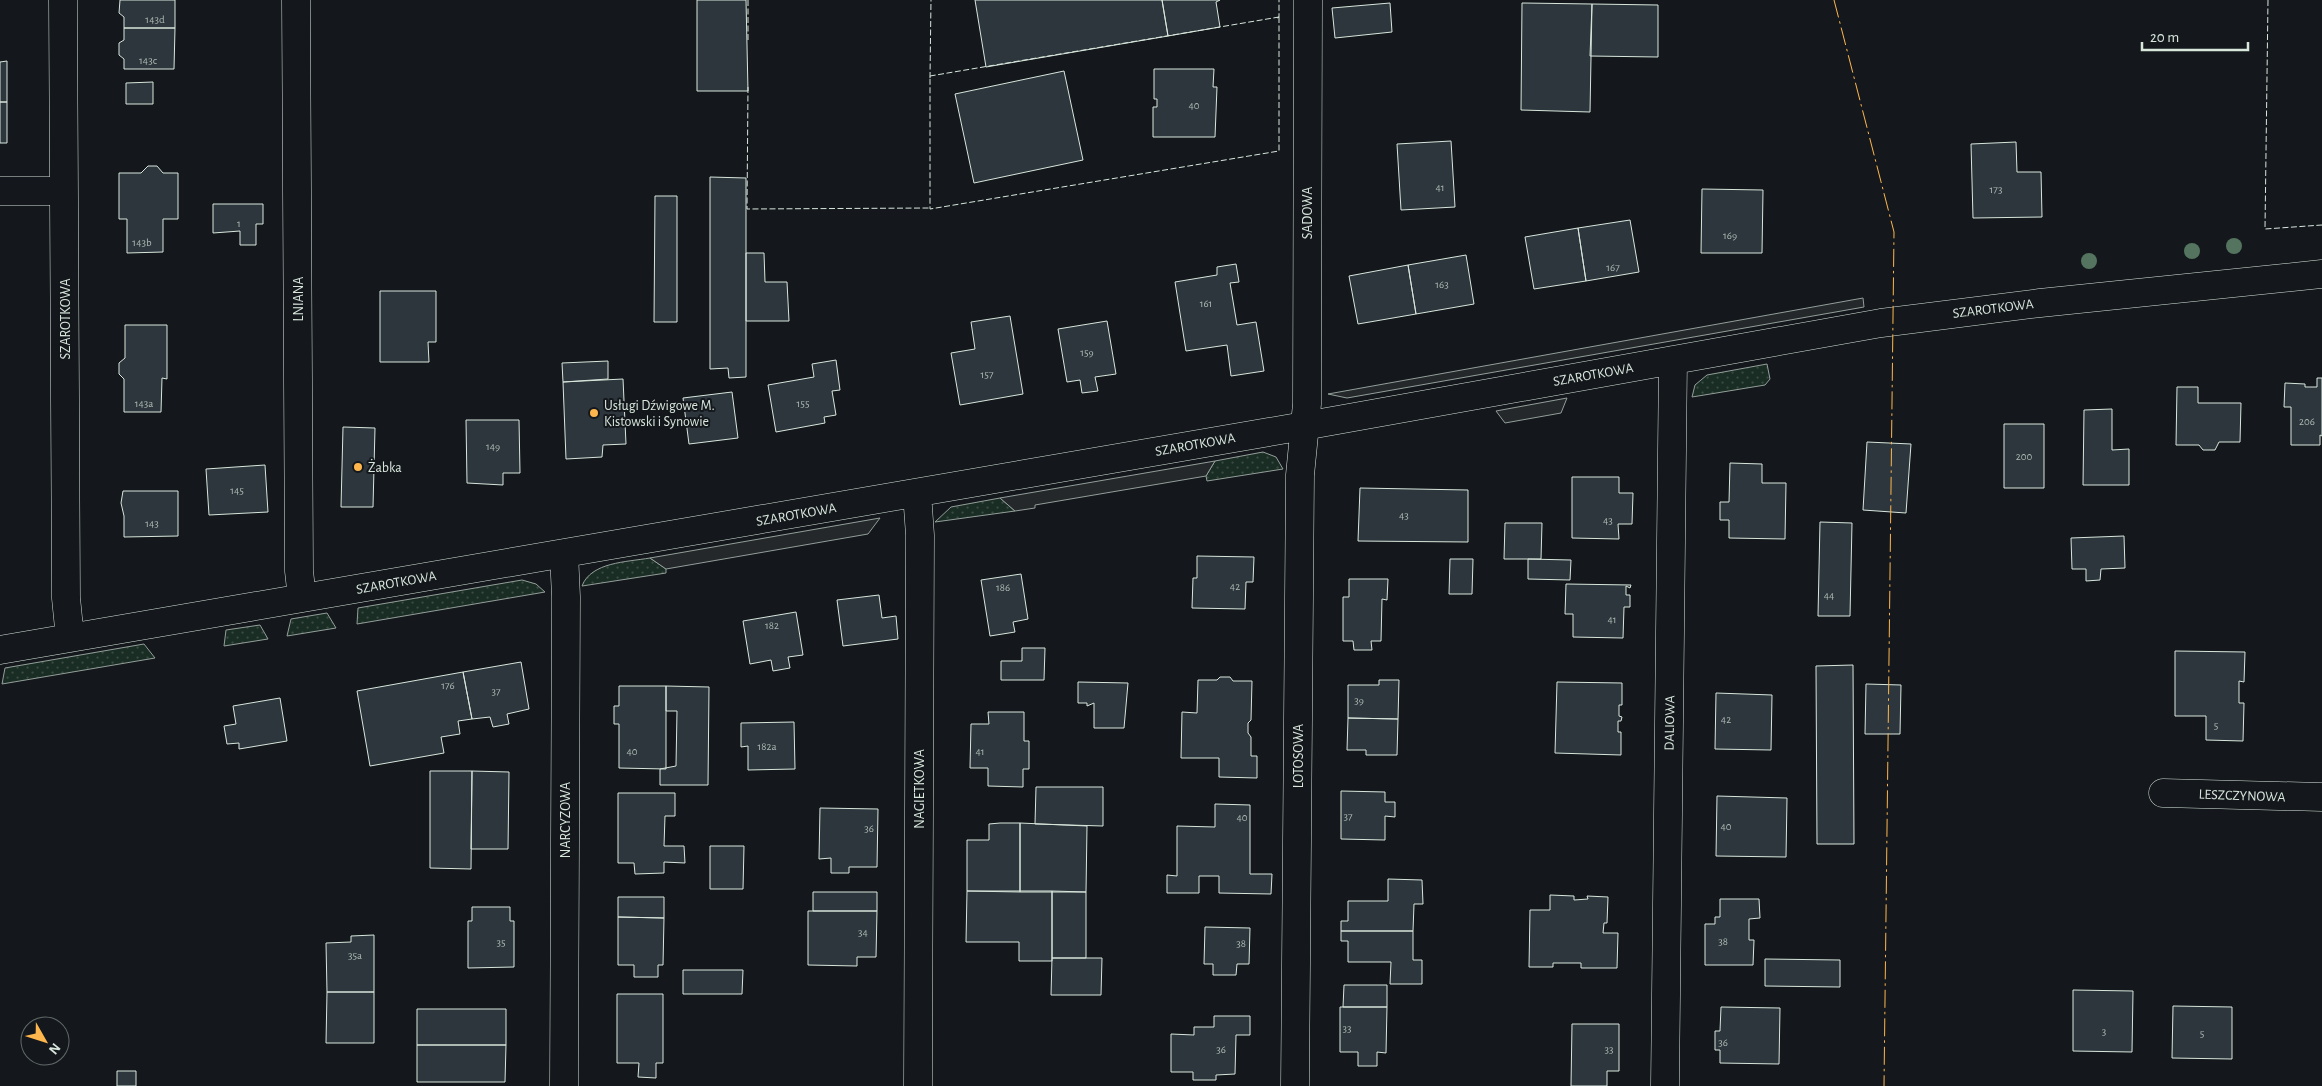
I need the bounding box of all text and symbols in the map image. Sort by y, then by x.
house number: 143d [145,14,165,25]
scale bar [2142,20,2248,52]
text: 20 m [2150,30,2179,45]
house number: 143c [139,55,158,66]
house number: 40 [1188,100,1200,111]
house number: 41 [1435,182,1445,193]
house number: 173 [1990,184,2003,195]
street label: SADOWA [1301,187,1315,239]
house number: 1 [237,218,241,229]
house number: 169 [1723,230,1737,241]
house number: 143b [132,237,152,248]
house number: 167 [1606,262,1620,273]
street label: LNIANA [292,277,306,321]
street label: SZAROTKOWA [59,278,73,360]
house number: 163 [1435,279,1449,290]
street label: SZAROTKOWA [1952,297,2034,321]
house number: 161 [1200,298,1212,309]
house number: 159 [1080,347,1094,358]
street label: SZAROTKOWA [1552,361,1634,389]
house number: 157 [981,369,994,380]
house number: 143a [135,398,153,409]
house number: 155 [797,398,810,409]
place label: Usługi Dźwigowe M. Kistowski i Synowie [604,399,715,429]
marker: Usługi Dźwigowe M. Kistowski i Synowie [588,407,600,419]
house number: 206 [2299,416,2315,427]
street label: SZAROTKOWA [1154,431,1236,459]
house number: 149 [486,441,500,452]
house number: 200 [2016,451,2033,462]
place label: Żabka [368,458,402,475]
marker: Żabka [352,461,364,473]
house number: 145 [230,485,244,496]
street label: SZAROTKOWA [755,501,837,529]
house number: 43 [1399,510,1409,521]
house number: 43 [1603,515,1613,526]
house number: 143 [145,518,159,529]
street label: SZAROTKOWA [355,569,437,597]
house number: 42 [1230,581,1240,592]
house number: 186 [996,582,1010,593]
house number: 44 [1824,590,1834,601]
house number: 41 [1607,614,1617,625]
house number: 182 [765,620,779,631]
house number: 176 [441,680,455,691]
house number: 37 [491,686,501,697]
house number: 39 [1354,695,1364,706]
street label: DALIOWA [1663,695,1677,751]
house number: 42 [1721,714,1731,725]
house number: 5 [2214,720,2219,731]
street label: LOTOSOWA [1292,724,1306,788]
house number: 182a [757,741,777,752]
house number: 40 [626,746,638,757]
house number: 41 [975,746,985,757]
street label: NAGIETKOWA [913,749,927,829]
street label: NARCYZOWA [559,782,573,858]
street label: LESZCZYNOWA [2198,787,2286,805]
house number: 37 [1343,811,1353,822]
house number: 40 [1236,812,1248,823]
house number: 40 [1720,821,1732,832]
house number: 36 [864,823,874,834]
house number: 34 [858,927,868,938]
house number: 38 [1718,936,1728,947]
house number: 35 [496,937,506,948]
house number: 38 [1236,938,1246,949]
house number: 35a [348,950,362,961]
north arrow [20,1016,70,1066]
house number: 33 [1342,1023,1352,1034]
house number: 3 [2102,1026,2107,1037]
house number: 5 [2200,1028,2205,1039]
house number: 36 [1718,1037,1728,1048]
text: N [46,1040,63,1057]
house number: 36 [1216,1044,1226,1055]
house number: 33 [1604,1044,1614,1055]

